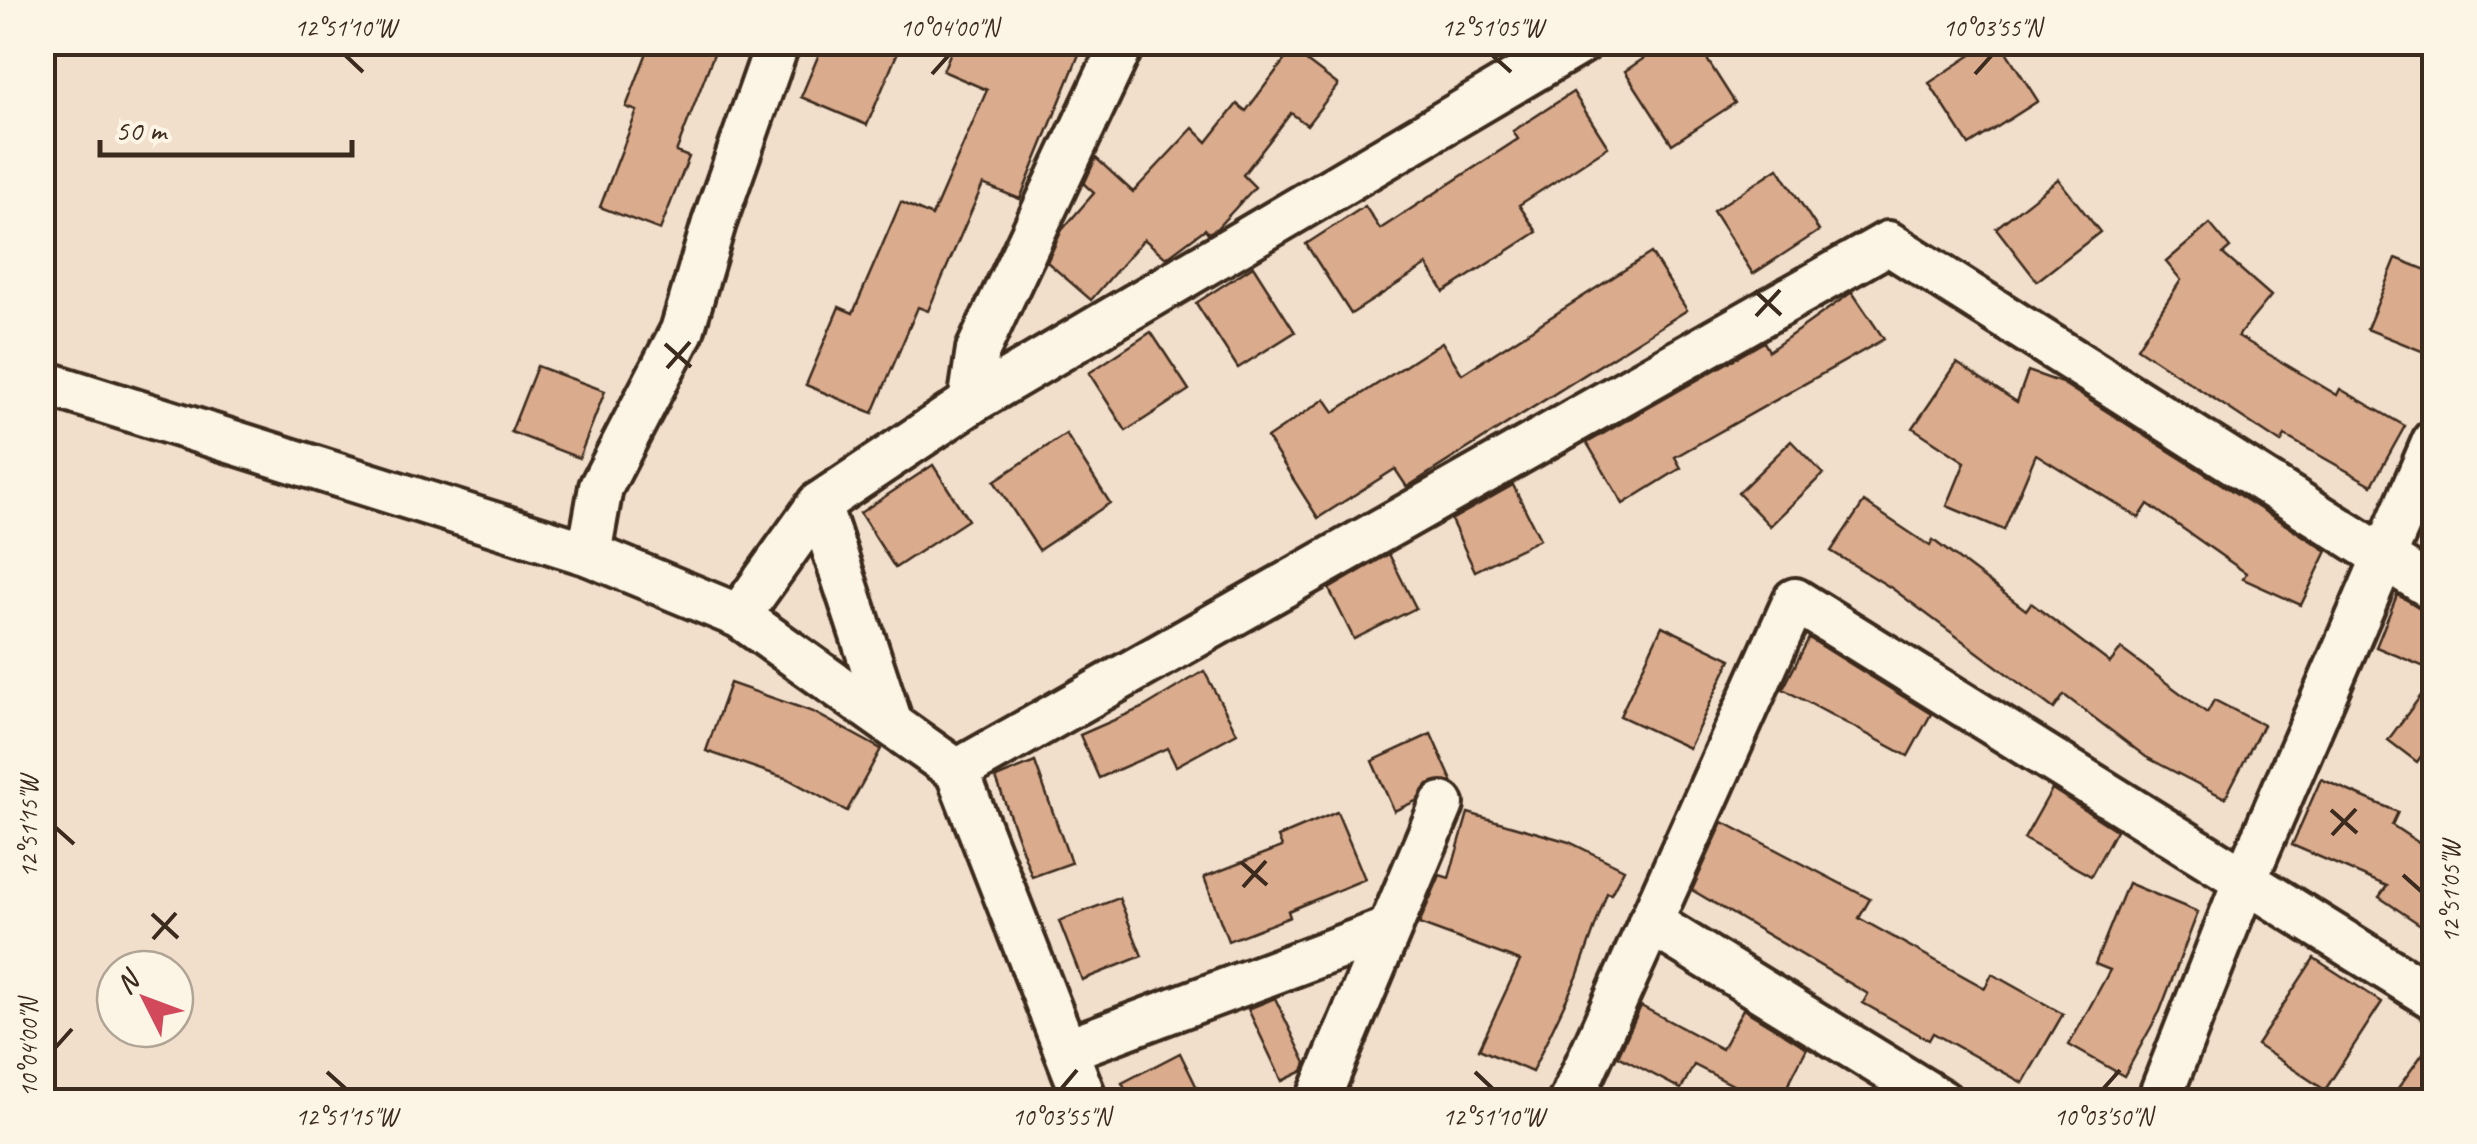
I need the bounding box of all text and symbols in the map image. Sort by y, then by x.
text: 12°51'10"W [294,12,400,44]
text: 10°04'00"N [900,12,1002,44]
text: 12°51'05"W [1441,12,1547,44]
text: 10°03'55"N [1943,12,2045,44]
scale bar [100,95,352,157]
text: 50 m [115,111,168,149]
text: 12°51'15"W [13,772,45,878]
text: 12°51'05"W [2435,837,2467,943]
north arrow [95,949,195,1049]
text: N [108,961,149,1001]
text: 10°04'00"N [13,995,45,1097]
text: 12°51'15"W [295,1101,401,1133]
text: 10°03'55"N [1012,1101,1114,1133]
text: 12°51'10"W [1442,1101,1548,1133]
text: 10°03'50"N [2054,1101,2156,1133]

